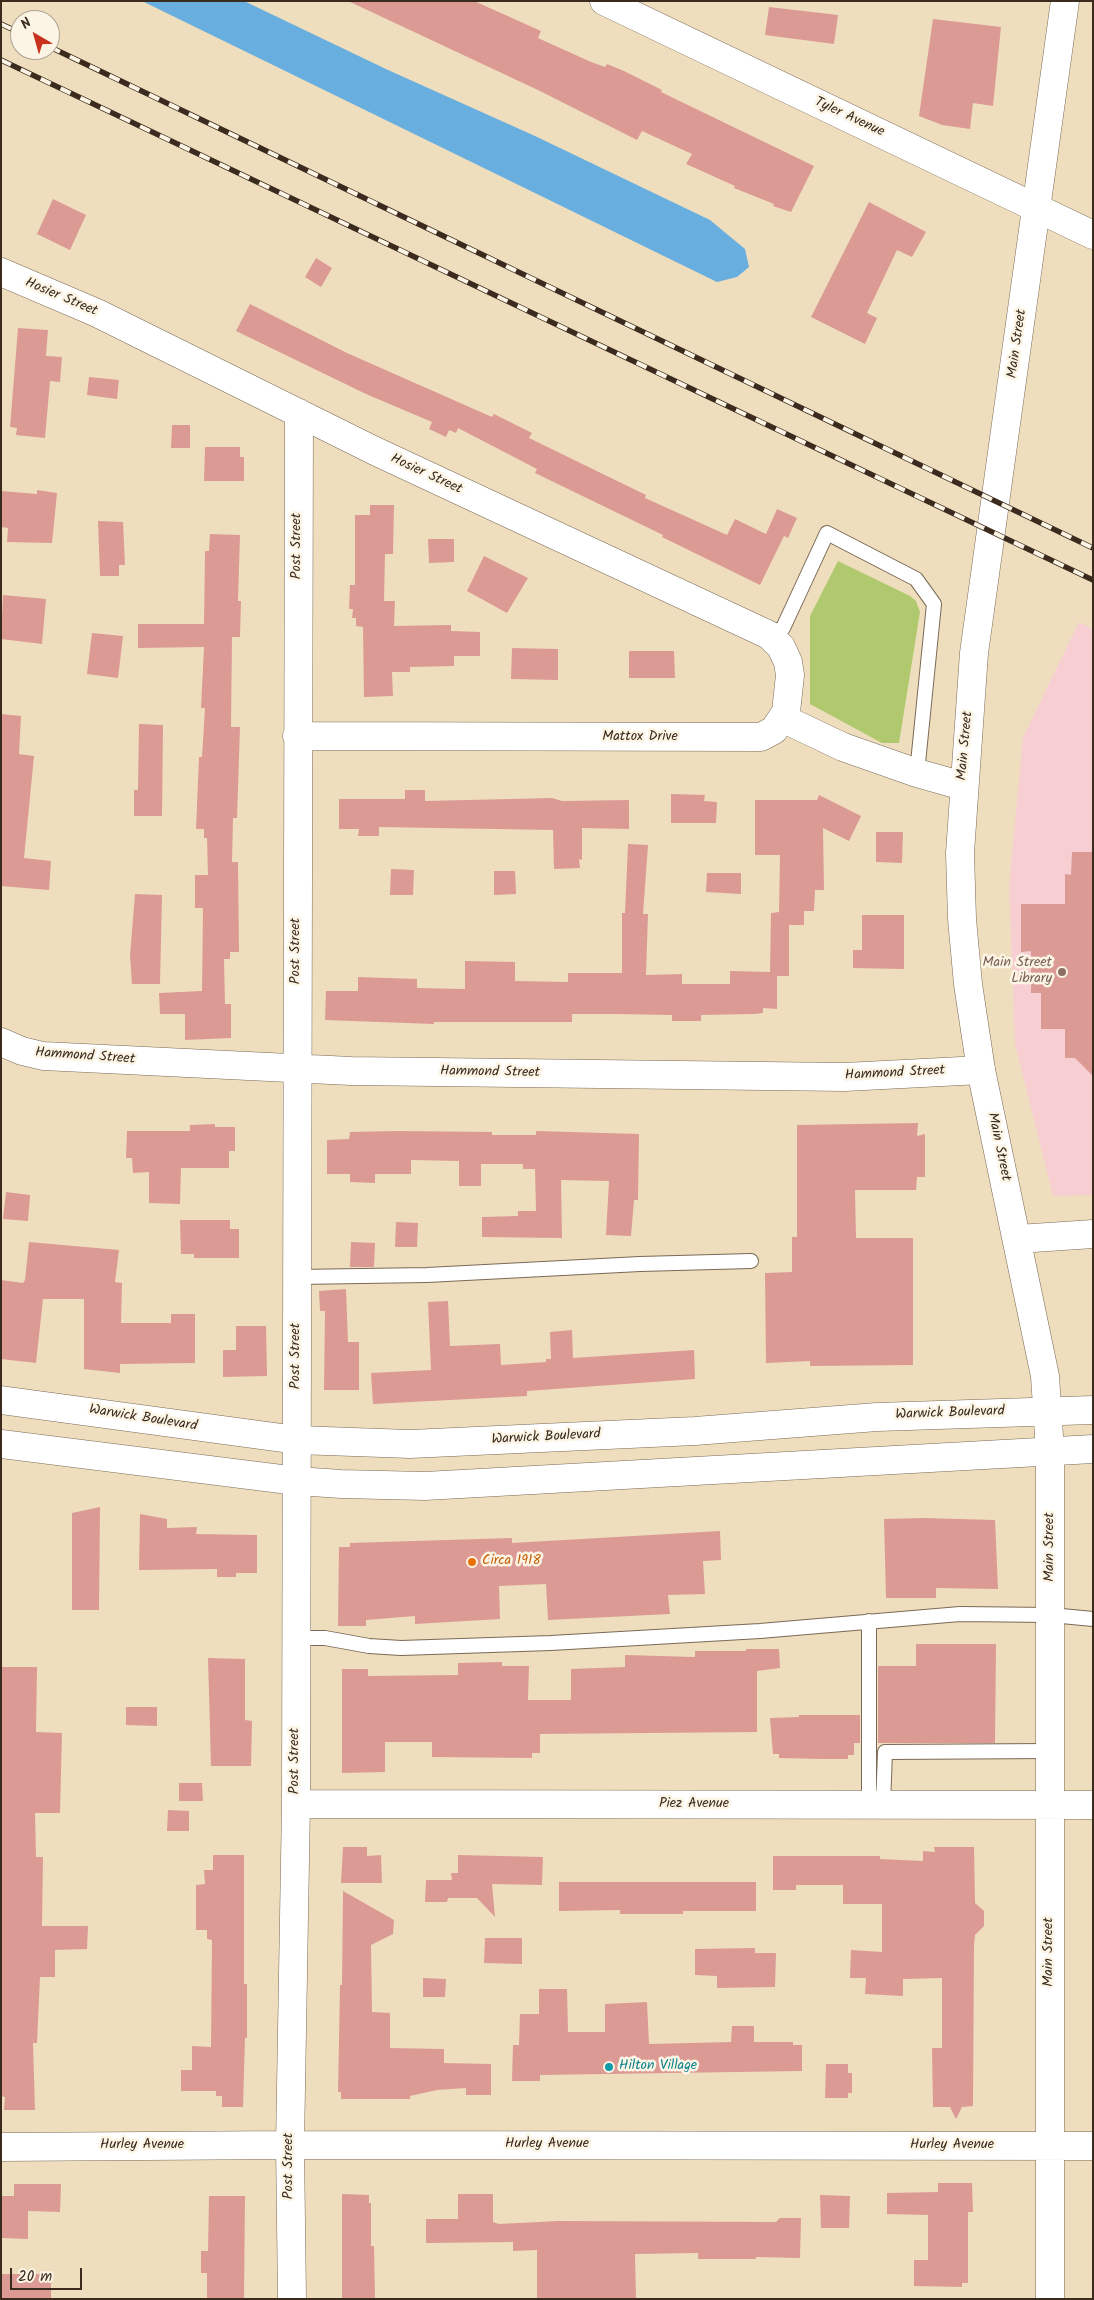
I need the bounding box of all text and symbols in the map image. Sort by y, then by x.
north arrow [10,10,60,60]
text: N [16,13,37,35]
street label: Tyler Avenue [811,94,887,142]
street label: Hosier Street [22,275,100,321]
street label: Main Street [1005,308,1031,380]
street label: Hosier Street [388,451,464,499]
street label: Post Street [290,513,306,579]
street label: Main Street [955,711,977,781]
street label: Mattox Drive [602,730,678,746]
street label: Post Street [289,918,305,984]
place label: Main Street Library [982,956,1052,989]
marker: Main Street Library [1056,966,1068,978]
street label: Hammond Street [34,1045,136,1069]
street label: Hammond Street [845,1063,945,1085]
street label: Hammond Street [440,1064,540,1082]
street label: Main Street [983,1111,1013,1183]
street label: Post Street [289,1323,305,1389]
street label: Warwick Boulevard [88,1402,198,1436]
street label: Warwick Boulevard [895,1404,1005,1424]
street label: Warwick Boulevard [491,1427,601,1449]
street label: Main Street [1043,1512,1059,1582]
place label: Circa 1918 [482,1554,541,1570]
marker: Circa 1918 [466,1556,478,1568]
street label: Post Street [288,1728,304,1794]
street label: Piez Avenue [659,1797,729,1813]
street label: Main Street [1042,1917,1058,1987]
place label: Hilton Village [619,2059,697,2075]
marker: Hilton Village [603,2061,615,2073]
street label: Post Street [282,2133,298,2199]
street label: Hurley Avenue [505,2137,589,2153]
street label: Hurley Avenue [100,2138,184,2154]
street label: Hurley Avenue [910,2138,994,2154]
scale bar [12,2258,85,2290]
text: 20 m [18,2265,52,2289]

